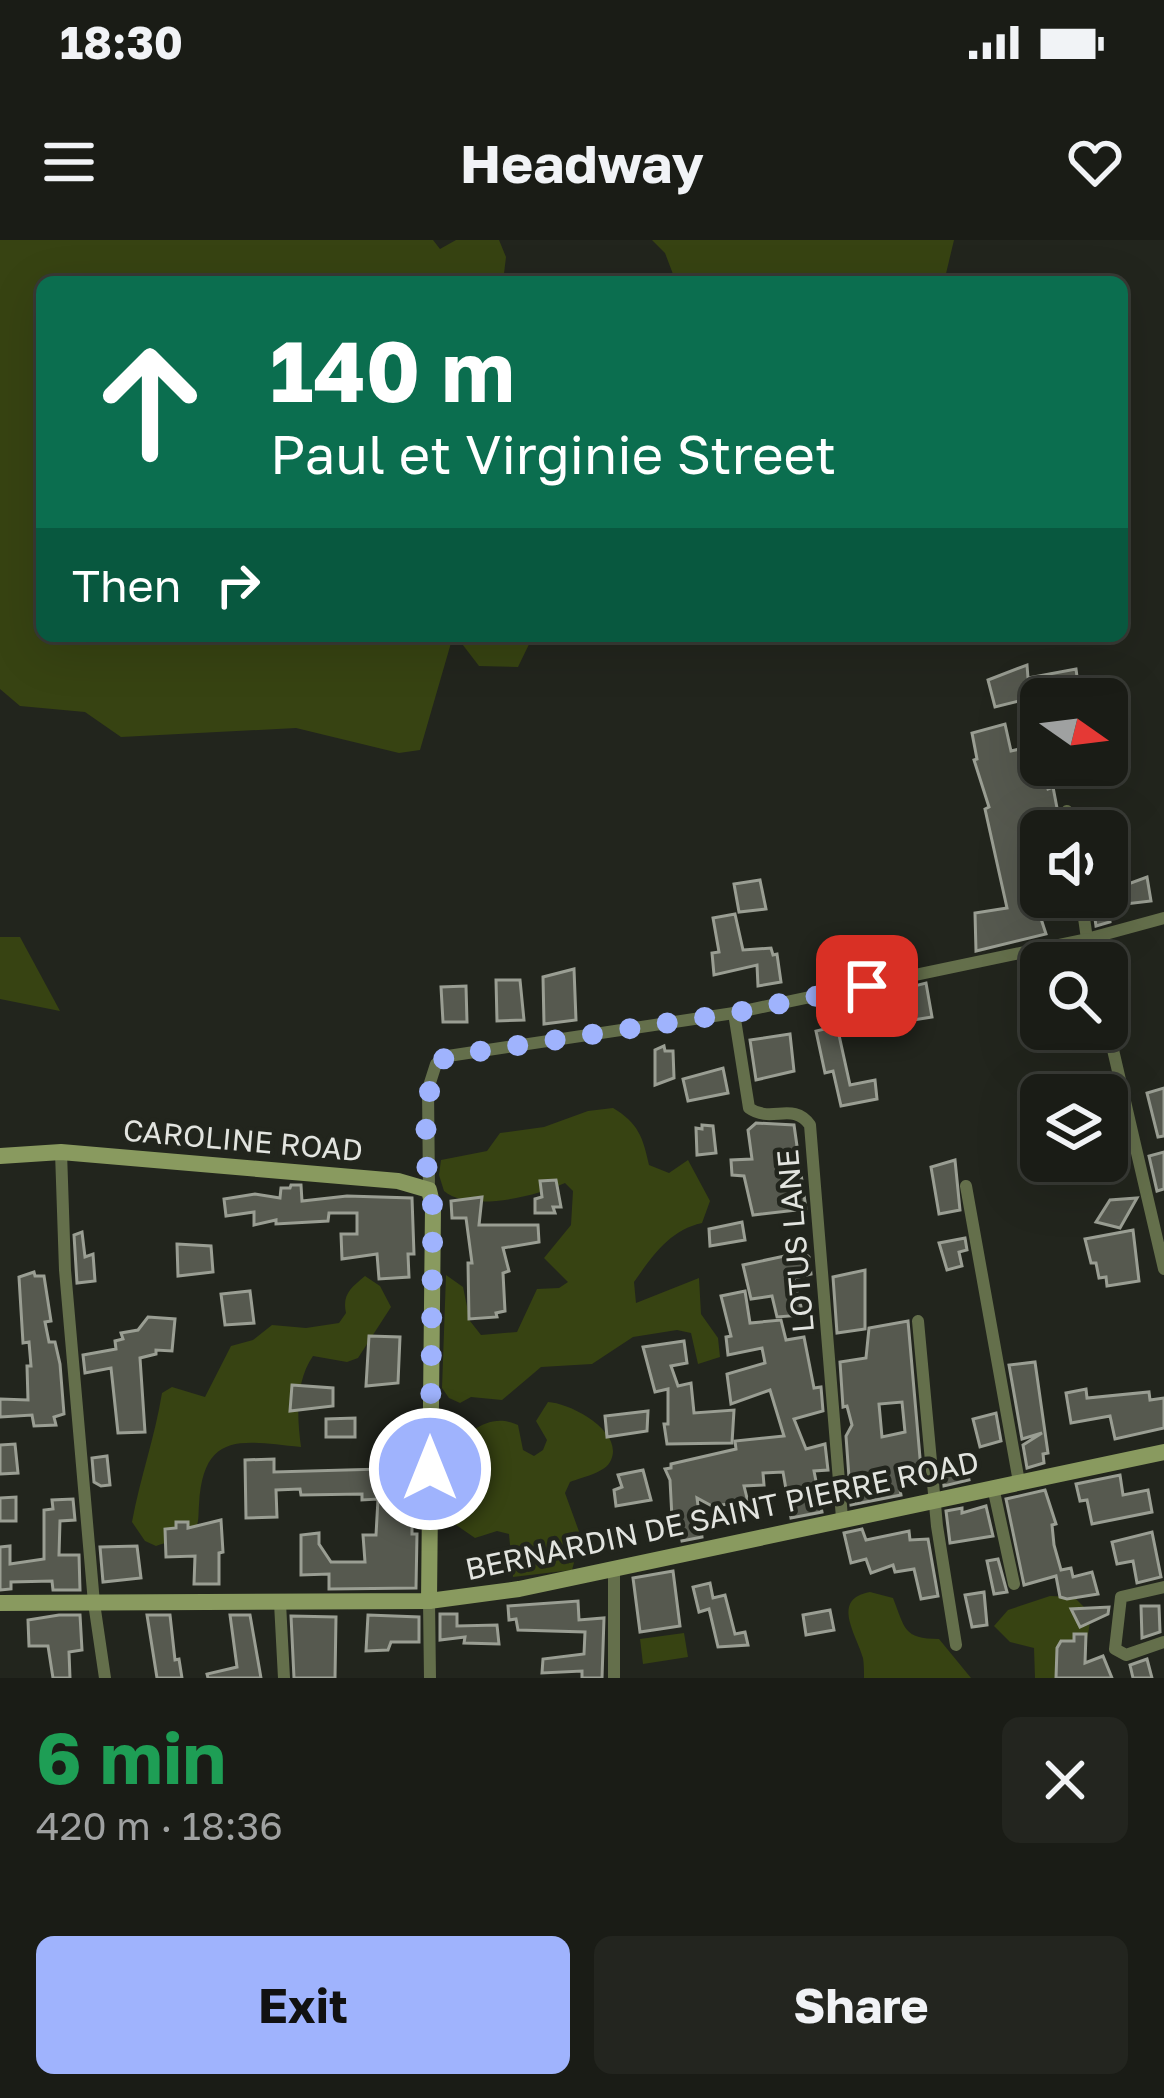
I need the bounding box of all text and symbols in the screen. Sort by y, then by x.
text: 18:30 [60,15,183,69]
icon: menu [36,129,102,195]
icon: heart [1062,129,1128,195]
text: Headway [460,130,704,195]
text: 140 m [270,320,515,420]
icon: ahead [72,324,228,480]
text: Paul et Virginie Street [270,421,836,486]
icon: right [205,552,271,618]
text: Then [72,558,181,612]
north arrow [1020,678,1128,786]
map controls [1020,678,1128,1182]
button: sound [1020,810,1128,918]
pin [816,935,918,1037]
button: search [1020,942,1128,1050]
icon: arrive [834,953,900,1019]
button: layers [1020,1074,1128,1182]
street label: CAROLINE ROAD [122,1112,364,1168]
street label: LOTUS LANE [769,1148,821,1334]
position arrow [367,1406,493,1532]
street label: BERNARDIN DE SAINT PIERRE ROAD [462,1443,982,1587]
text: 6 min [36,1713,226,1800]
button: close [1002,1717,1128,1843]
text: 420 m · 18:36 [36,1802,283,1849]
button: Exit [36,1936,570,2074]
button: Share [594,1936,1128,2074]

